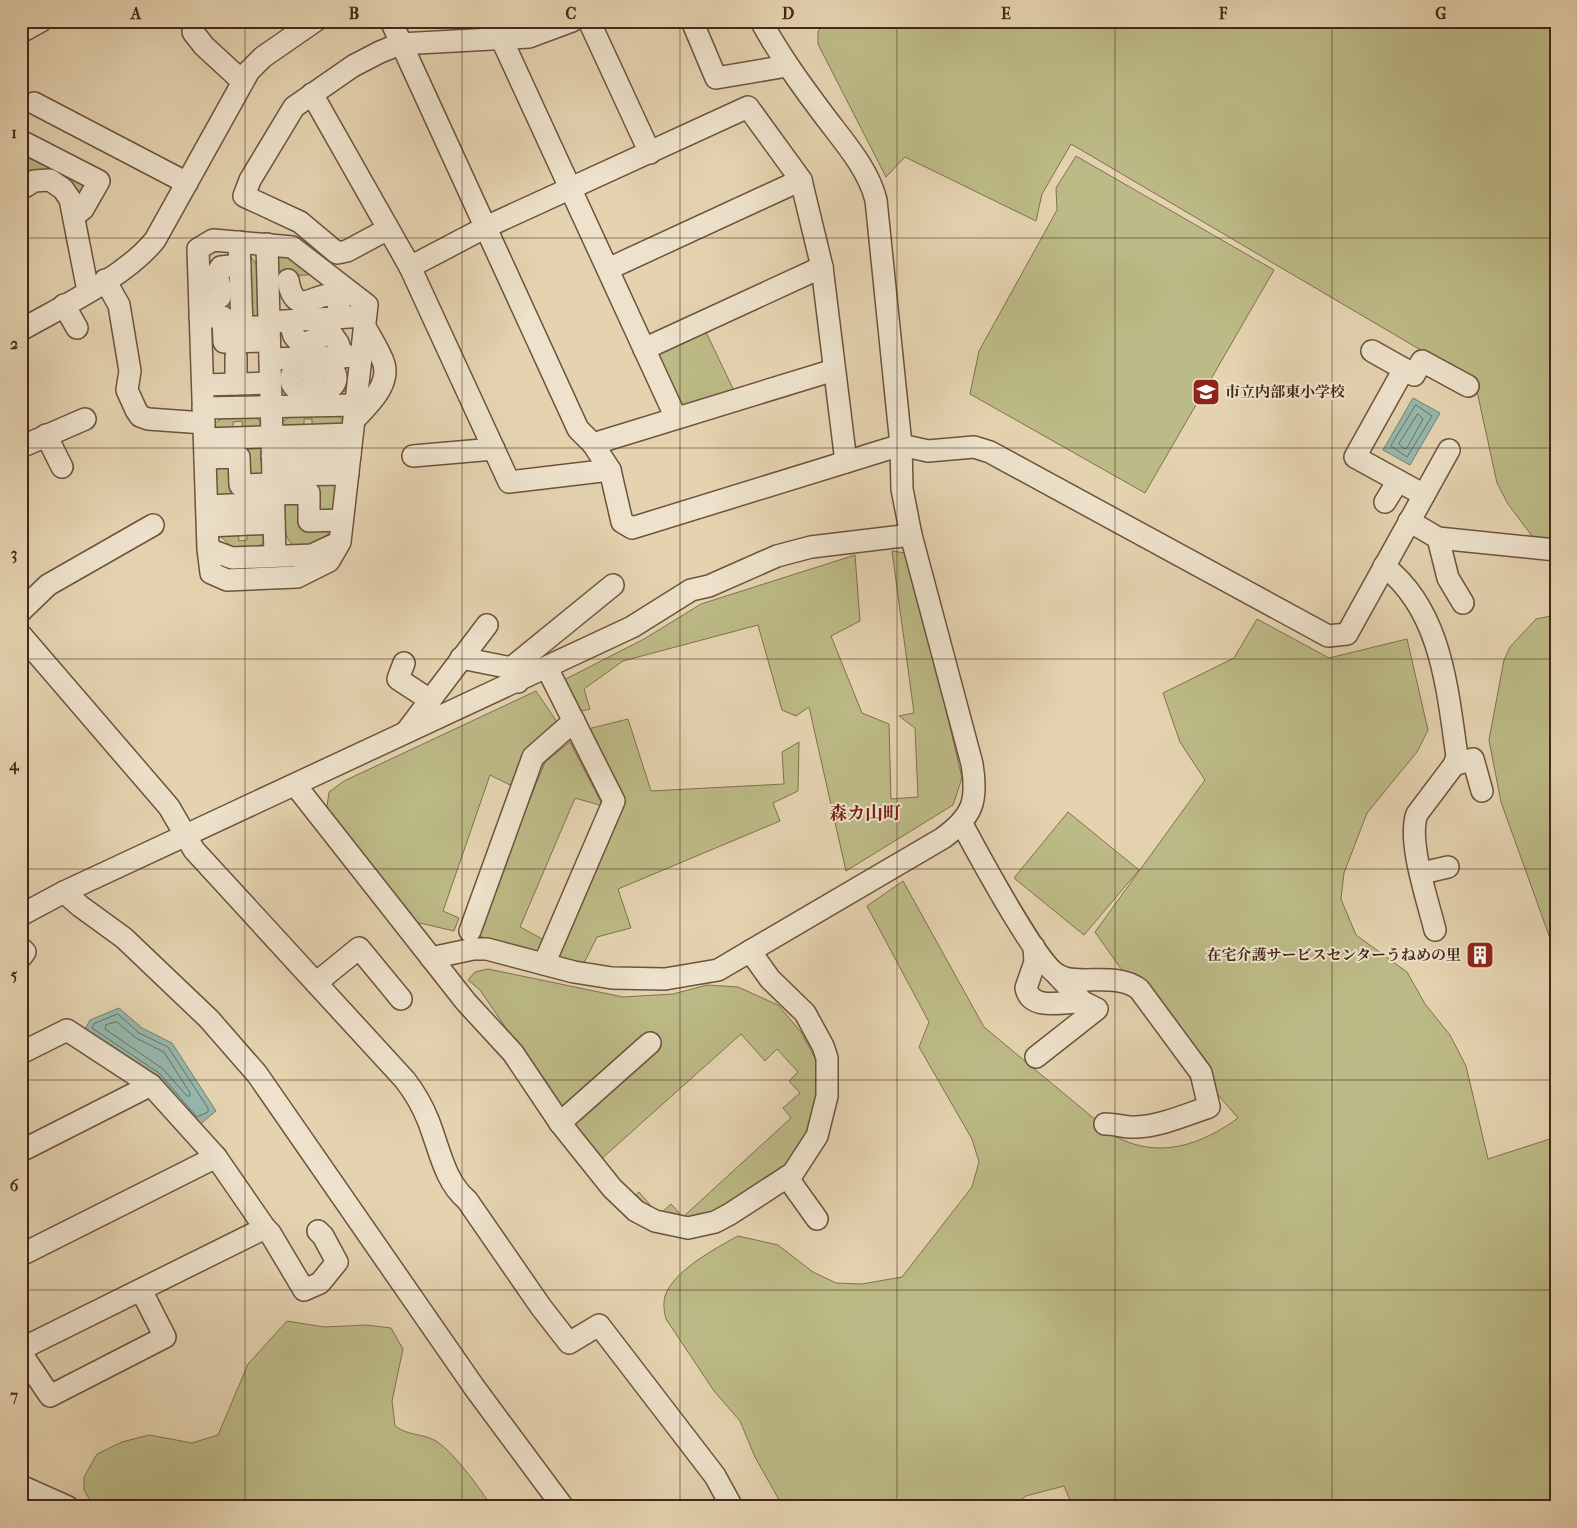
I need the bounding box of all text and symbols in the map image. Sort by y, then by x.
text: A [130,4,142,23]
text: B [349,4,359,23]
text: C [566,4,577,23]
text: D [782,4,794,23]
text: E [1001,4,1011,23]
text: F [1218,4,1228,23]
text: G [1435,4,1447,23]
text: 1 [11,123,17,142]
text: 2 [10,334,18,353]
school or university icon: 市立内部東小学校 [1191,377,1221,407]
place label: 市立内部東小学校 [1225,383,1345,401]
text: 3 [11,544,17,564]
text: 4 [8,755,20,775]
district label: 森カ山町 [829,803,901,824]
building icon: 在宅介護サービスセンターうねめの里 [1465,940,1495,970]
place label: 在宅介護サービスセンターうねめの里 [1207,946,1461,964]
text: 5 [11,965,18,984]
text: 6 [10,1176,19,1195]
text: 7 [9,1386,18,1405]

